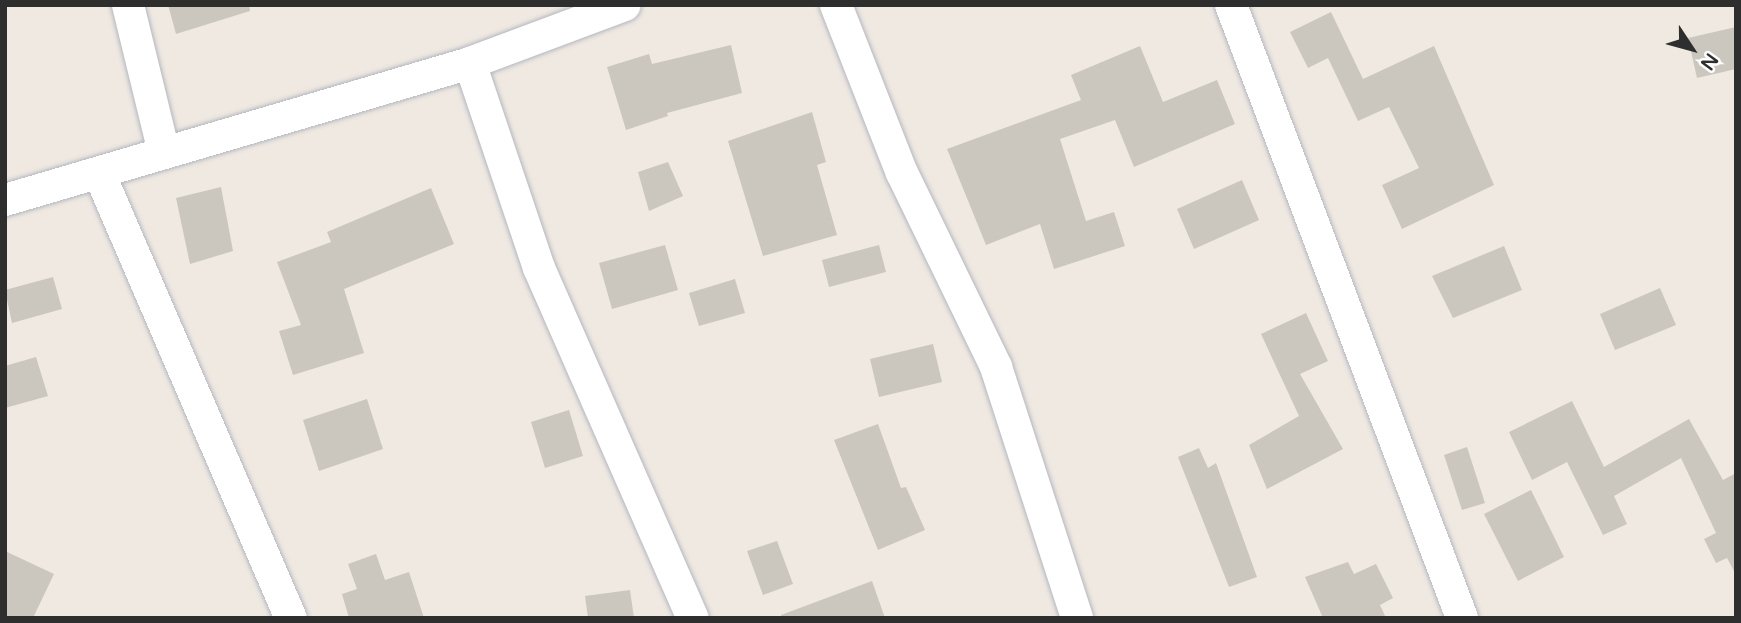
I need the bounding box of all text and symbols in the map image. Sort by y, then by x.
north arrow [1657,14,1727,84]
text: N [1696,49,1722,74]

